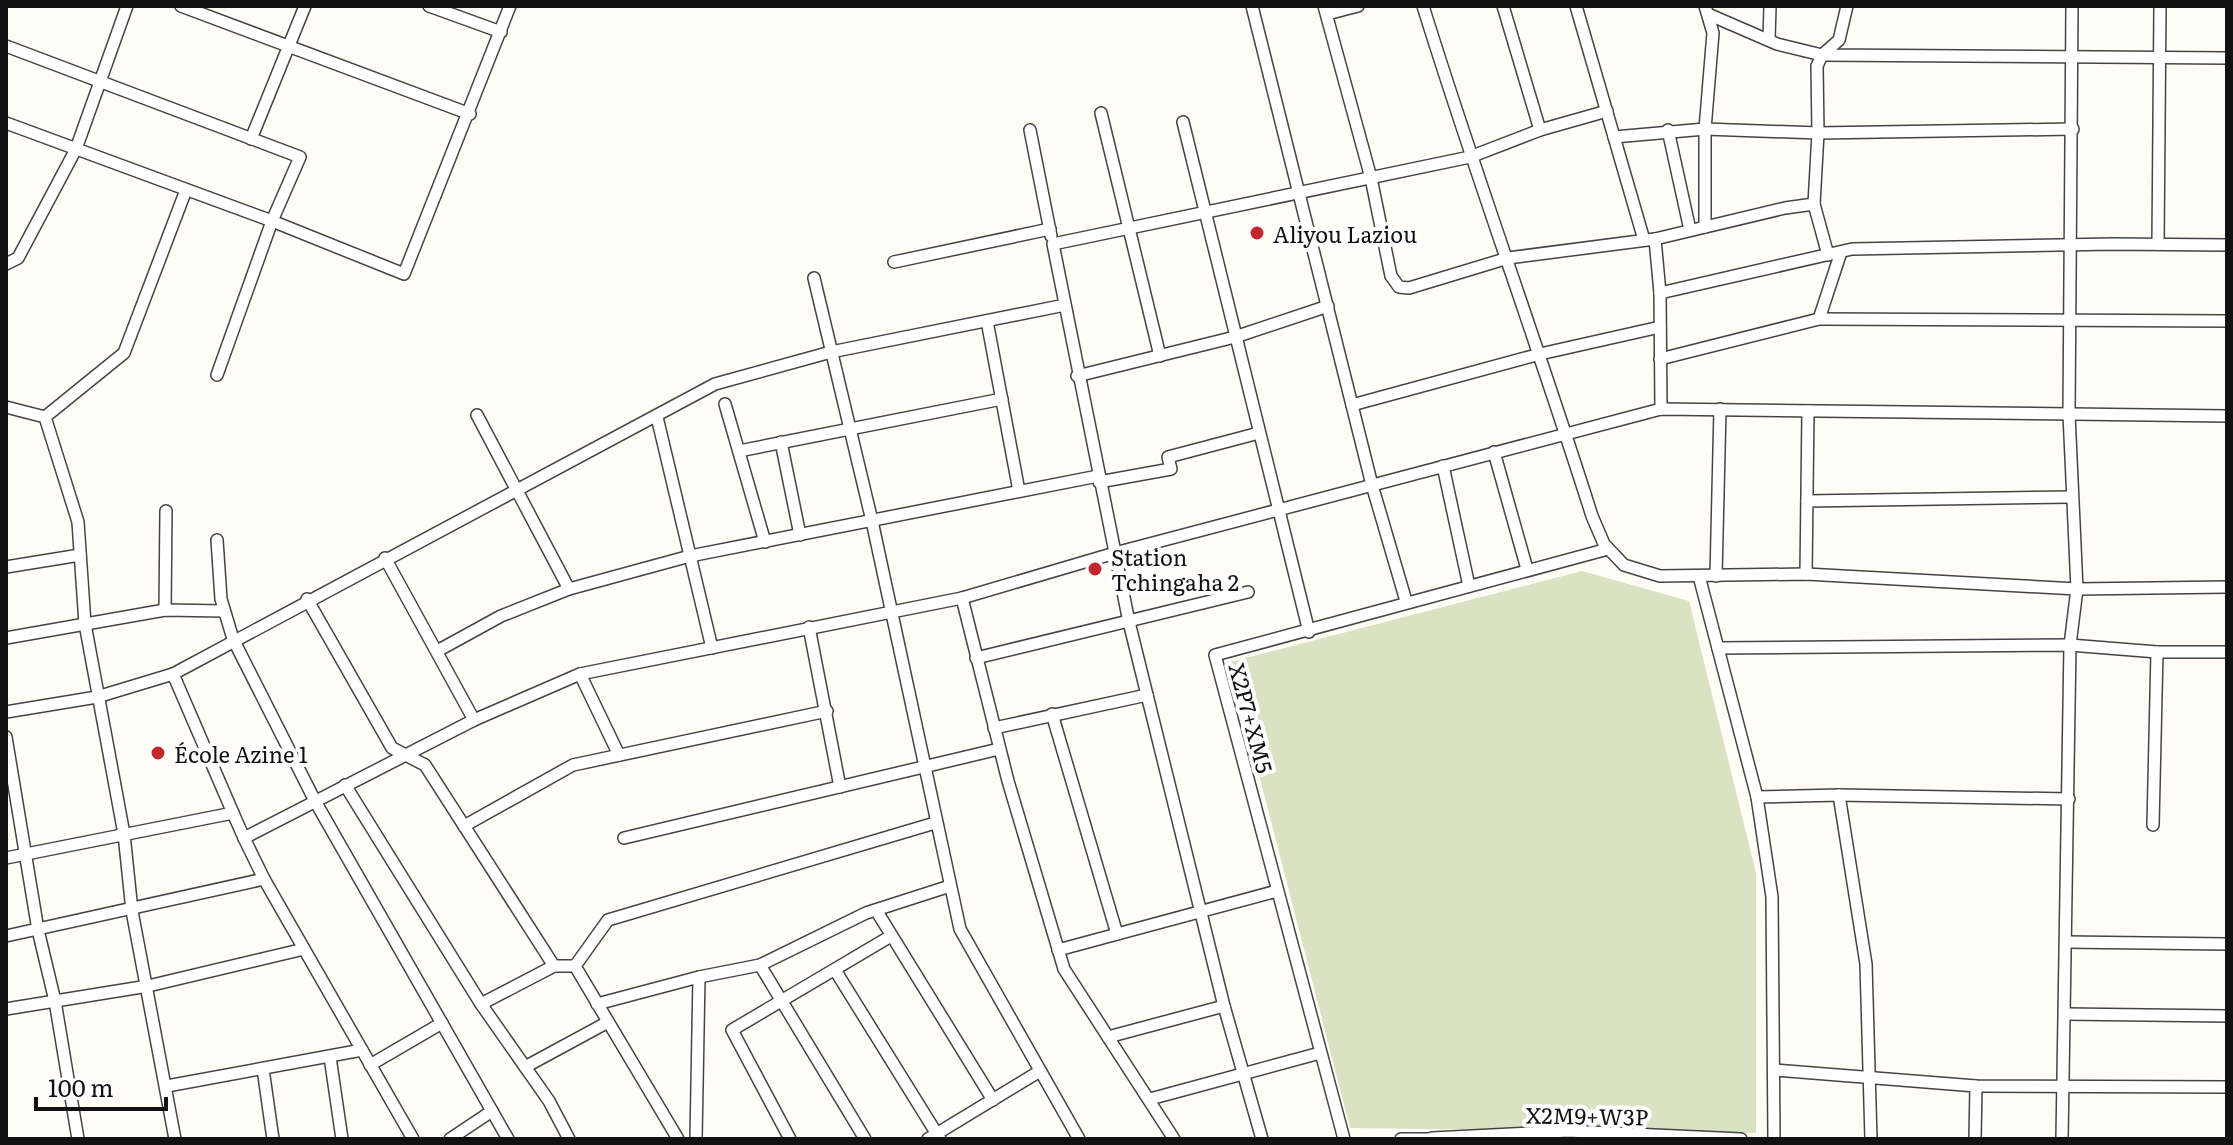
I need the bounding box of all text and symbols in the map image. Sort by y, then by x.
place label: Aliyou Laziou [1273,217,1417,250]
marker: Aliyou Laziou [1248,224,1266,242]
place label: Station Tchingaha 2 [1111,540,1239,598]
marker: Station Tchingaha 2 [1086,560,1104,578]
street label: X2P7+XM5 [1221,659,1283,777]
place label: École Azine 1 [174,737,308,770]
marker: École Azine 1 [149,744,167,762]
scale bar [36,1061,166,1111]
text: 100 m [48,1069,114,1104]
street label: X2M9+W3P [1526,1097,1648,1133]

